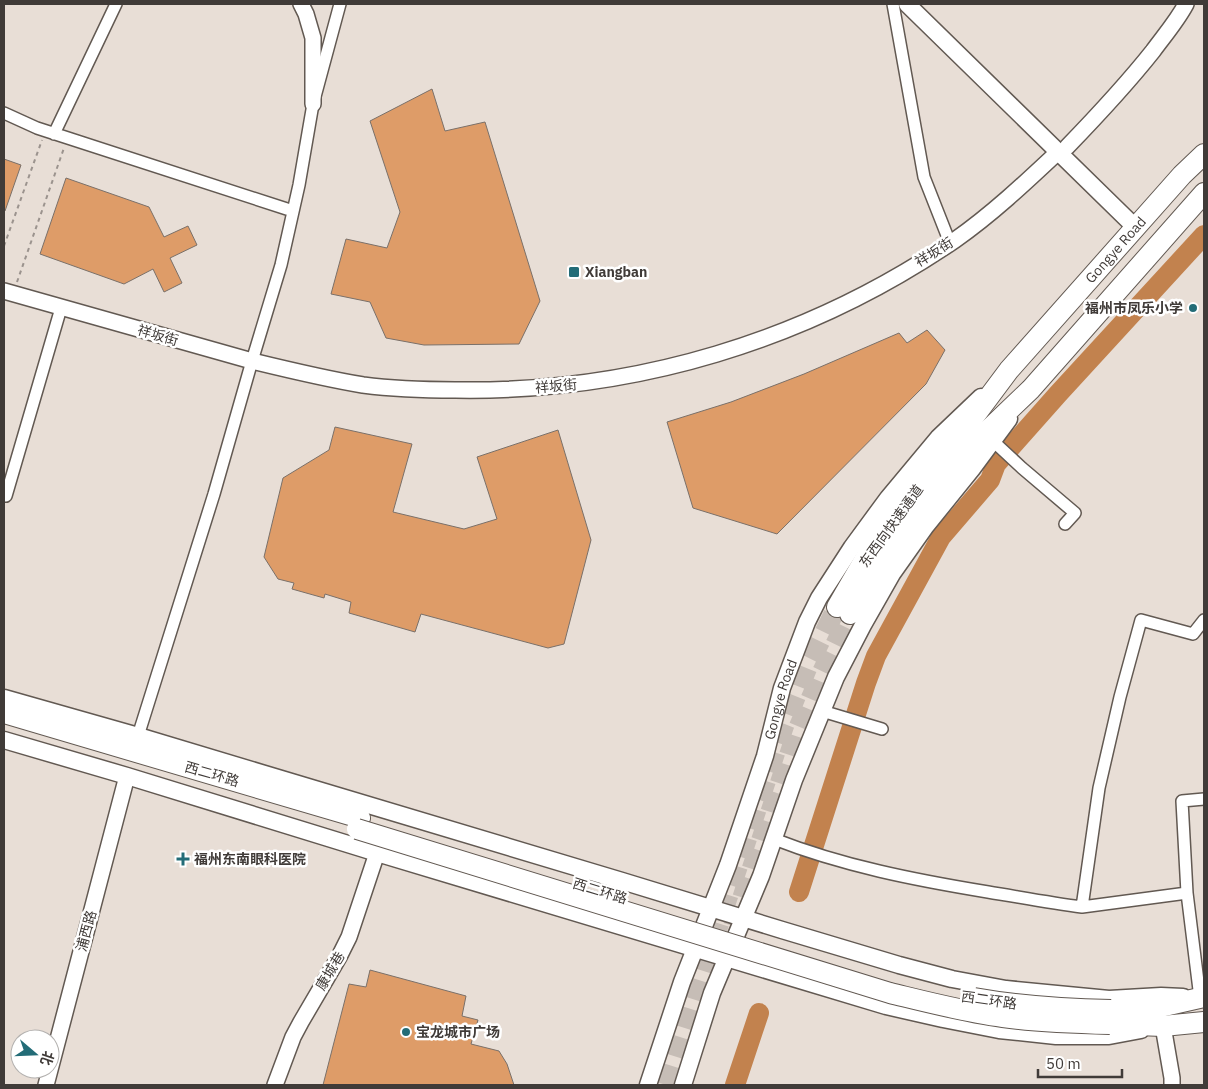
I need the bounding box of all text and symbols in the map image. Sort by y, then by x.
street label: Gongye Road [1081,213,1150,287]
street label: 祥坂街 [911,233,957,271]
place label: Xiangban [585,263,647,281]
marker: Xiangban [567,265,581,279]
place label: 福州市凤乐小学 [1085,299,1183,317]
marker: 福州市凤乐小学 [1187,302,1199,314]
street label: 祥坂街 [135,321,181,349]
street label: 祥坂街 [534,375,578,397]
street label: 东西向快速通道 [855,481,927,571]
street label: Gongye Road [760,657,801,742]
street label: 西二环路 [183,758,241,790]
place label: 福州东南眼科医院 [194,850,306,868]
marker: 福州东南眼科医院 [176,852,190,866]
street label: 西二环路 [571,874,629,908]
street label: 浦西路 [72,908,100,954]
street label: 康城巷 [311,948,349,994]
street label: 西二环路 [960,987,1018,1013]
place label: 宝龙城市广场 [416,1023,500,1041]
marker: 宝龙城市广场 [400,1026,412,1038]
north arrow [10,1029,60,1079]
scale bar [1038,1046,1122,1078]
text: 北 [37,1049,58,1068]
text: 50 m [1046,1054,1081,1073]

